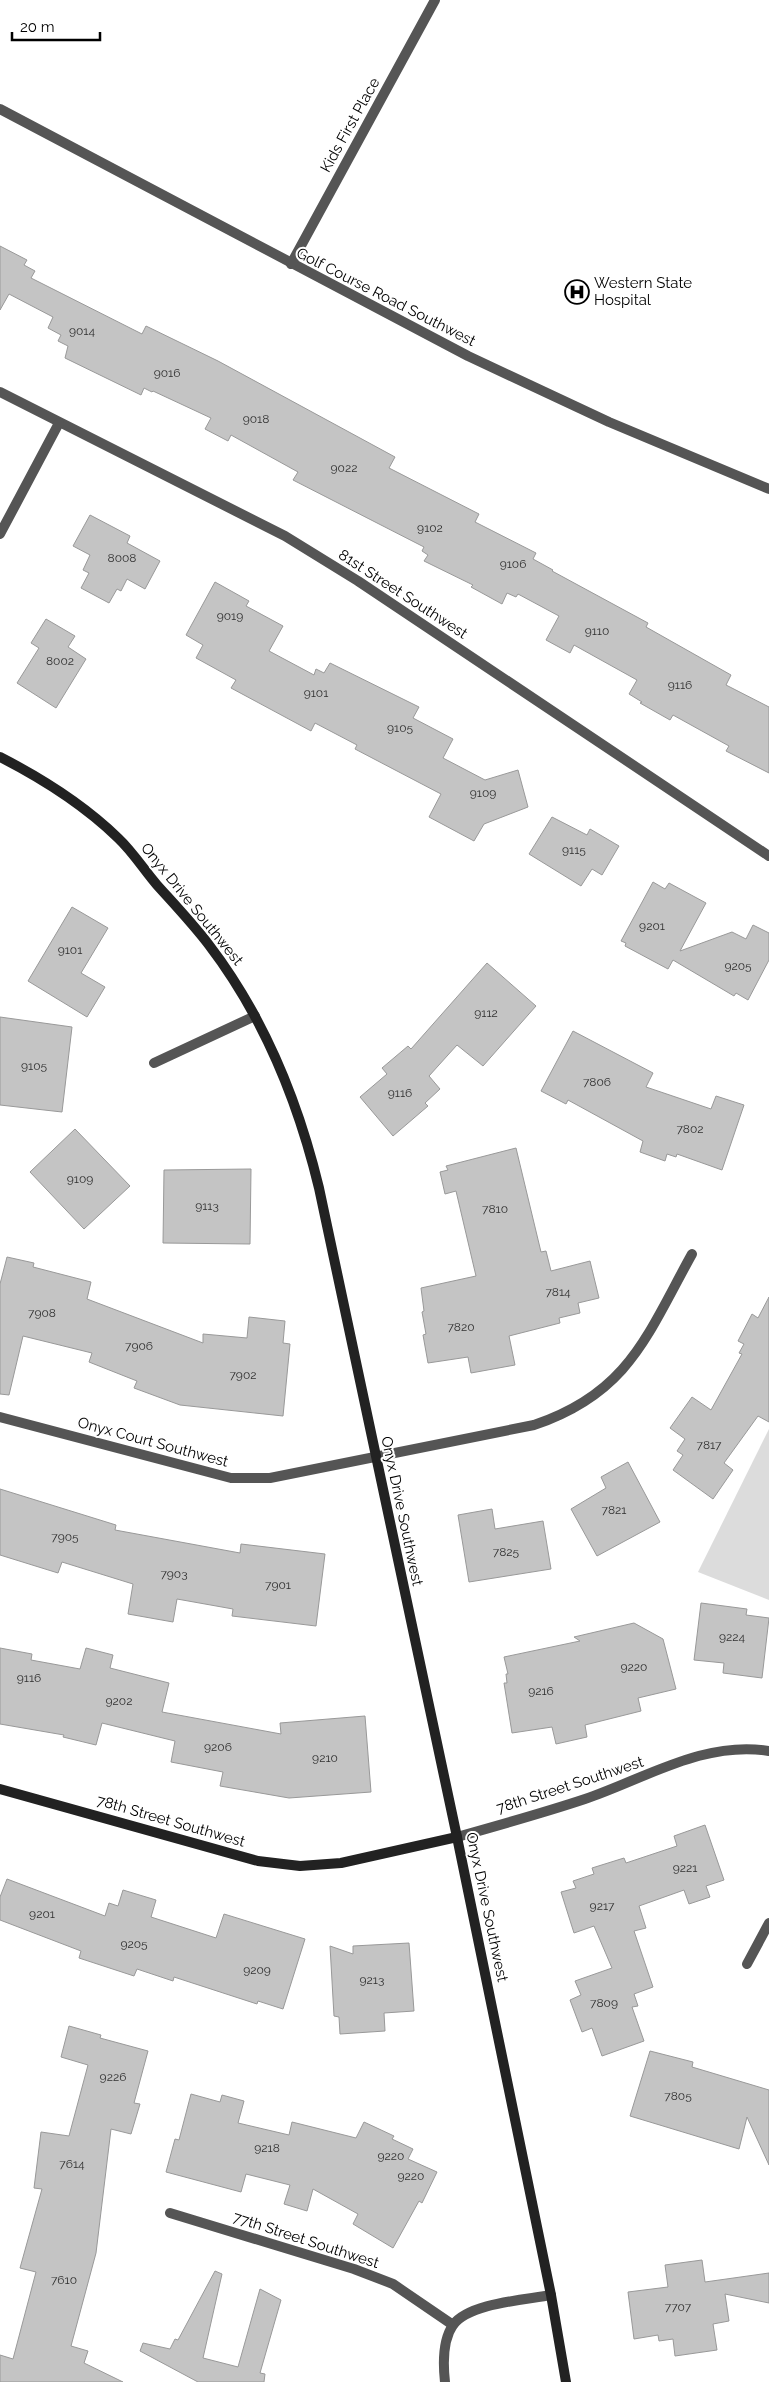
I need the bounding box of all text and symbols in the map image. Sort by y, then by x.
scale bar [12,10,100,42]
text: 20 m [20,18,55,36]
street label: Kids First Place [317,74,383,175]
street label: Golf Course Road Southwest [293,244,479,350]
place label: Western State Hospital [594,274,692,309]
hospital icon: Western State Hospital [564,279,590,305]
house number: 9014 [69,324,95,338]
house number: 9016 [154,366,180,380]
house number: 9018 [243,412,269,426]
house number: 9022 [331,461,357,475]
house number: 9102 [417,521,443,535]
street label: 81st Street Southwest [335,546,471,642]
house number: 8008 [108,551,136,565]
house number: 9106 [500,557,526,571]
house number: 9019 [217,609,243,623]
house number: 9110 [585,624,609,638]
house number: 8002 [46,654,74,668]
house number: 9116 [668,678,692,692]
house number: 9101 [304,686,328,700]
house number: 9105 [387,721,413,735]
house number: 9109 [470,786,496,800]
street label: Onyx Drive Southwest [137,839,247,969]
house number: 9115 [562,843,586,857]
house number: 9201 [639,919,665,933]
house number: 9101 [58,943,82,957]
house number: 9205 [724,959,752,973]
house number: 9112 [474,1006,498,1020]
house number: 9105 [21,1059,47,1073]
house number: 7806 [583,1075,611,1089]
house number: 9116 [388,1086,412,1100]
house number: 7802 [676,1122,704,1136]
house number: 9109 [67,1172,93,1186]
house number: 9113 [195,1199,219,1213]
house number: 7810 [482,1202,508,1216]
house number: 7814 [545,1285,571,1299]
house number: 7908 [28,1306,56,1320]
house number: 7820 [447,1320,475,1334]
house number: 7906 [125,1339,153,1353]
house number: 7902 [229,1368,257,1382]
street label: Onyx Court Southwest [76,1413,230,1471]
street label: Onyx Drive Southwest [377,1435,427,1587]
house number: 7817 [696,1438,722,1452]
house number: 7821 [602,1503,626,1517]
house number: 7905 [51,1530,79,1544]
house number: 7825 [493,1545,520,1559]
house number: 7903 [160,1567,188,1581]
house number: 7901 [265,1578,291,1592]
house number: 9224 [719,1630,745,1644]
house number: 9220 [621,1660,647,1674]
house number: 9116 [17,1671,41,1685]
house number: 9216 [528,1684,554,1698]
house number: 9202 [106,1694,132,1708]
house number: 9206 [204,1740,232,1754]
house number: 9210 [312,1751,338,1765]
street label: 78th Street Southwest [494,1753,646,1817]
street label: 78th Street Southwest [95,1791,247,1851]
street label: Onyx Drive Southwest [462,1831,512,1983]
house number: 9221 [673,1861,697,1875]
house number: 9217 [590,1899,615,1913]
house number: 9201 [29,1907,55,1921]
house number: 9205 [120,1937,148,1951]
house number: 9209 [243,1963,271,1977]
house number: 9213 [360,1973,384,1987]
house number: 7809 [590,1996,618,2010]
house number: 9226 [100,2070,126,2084]
house number: 7805 [664,2089,692,2103]
house number: 9218 [254,2141,280,2155]
house number: 9220 [378,2149,404,2163]
house number: 7614 [59,2157,85,2171]
house number: 9220 [398,2169,424,2183]
street label: 77th Street Southwest [231,2208,381,2272]
house number: 7610 [51,2273,77,2287]
house number: 7707 [665,2300,692,2314]

